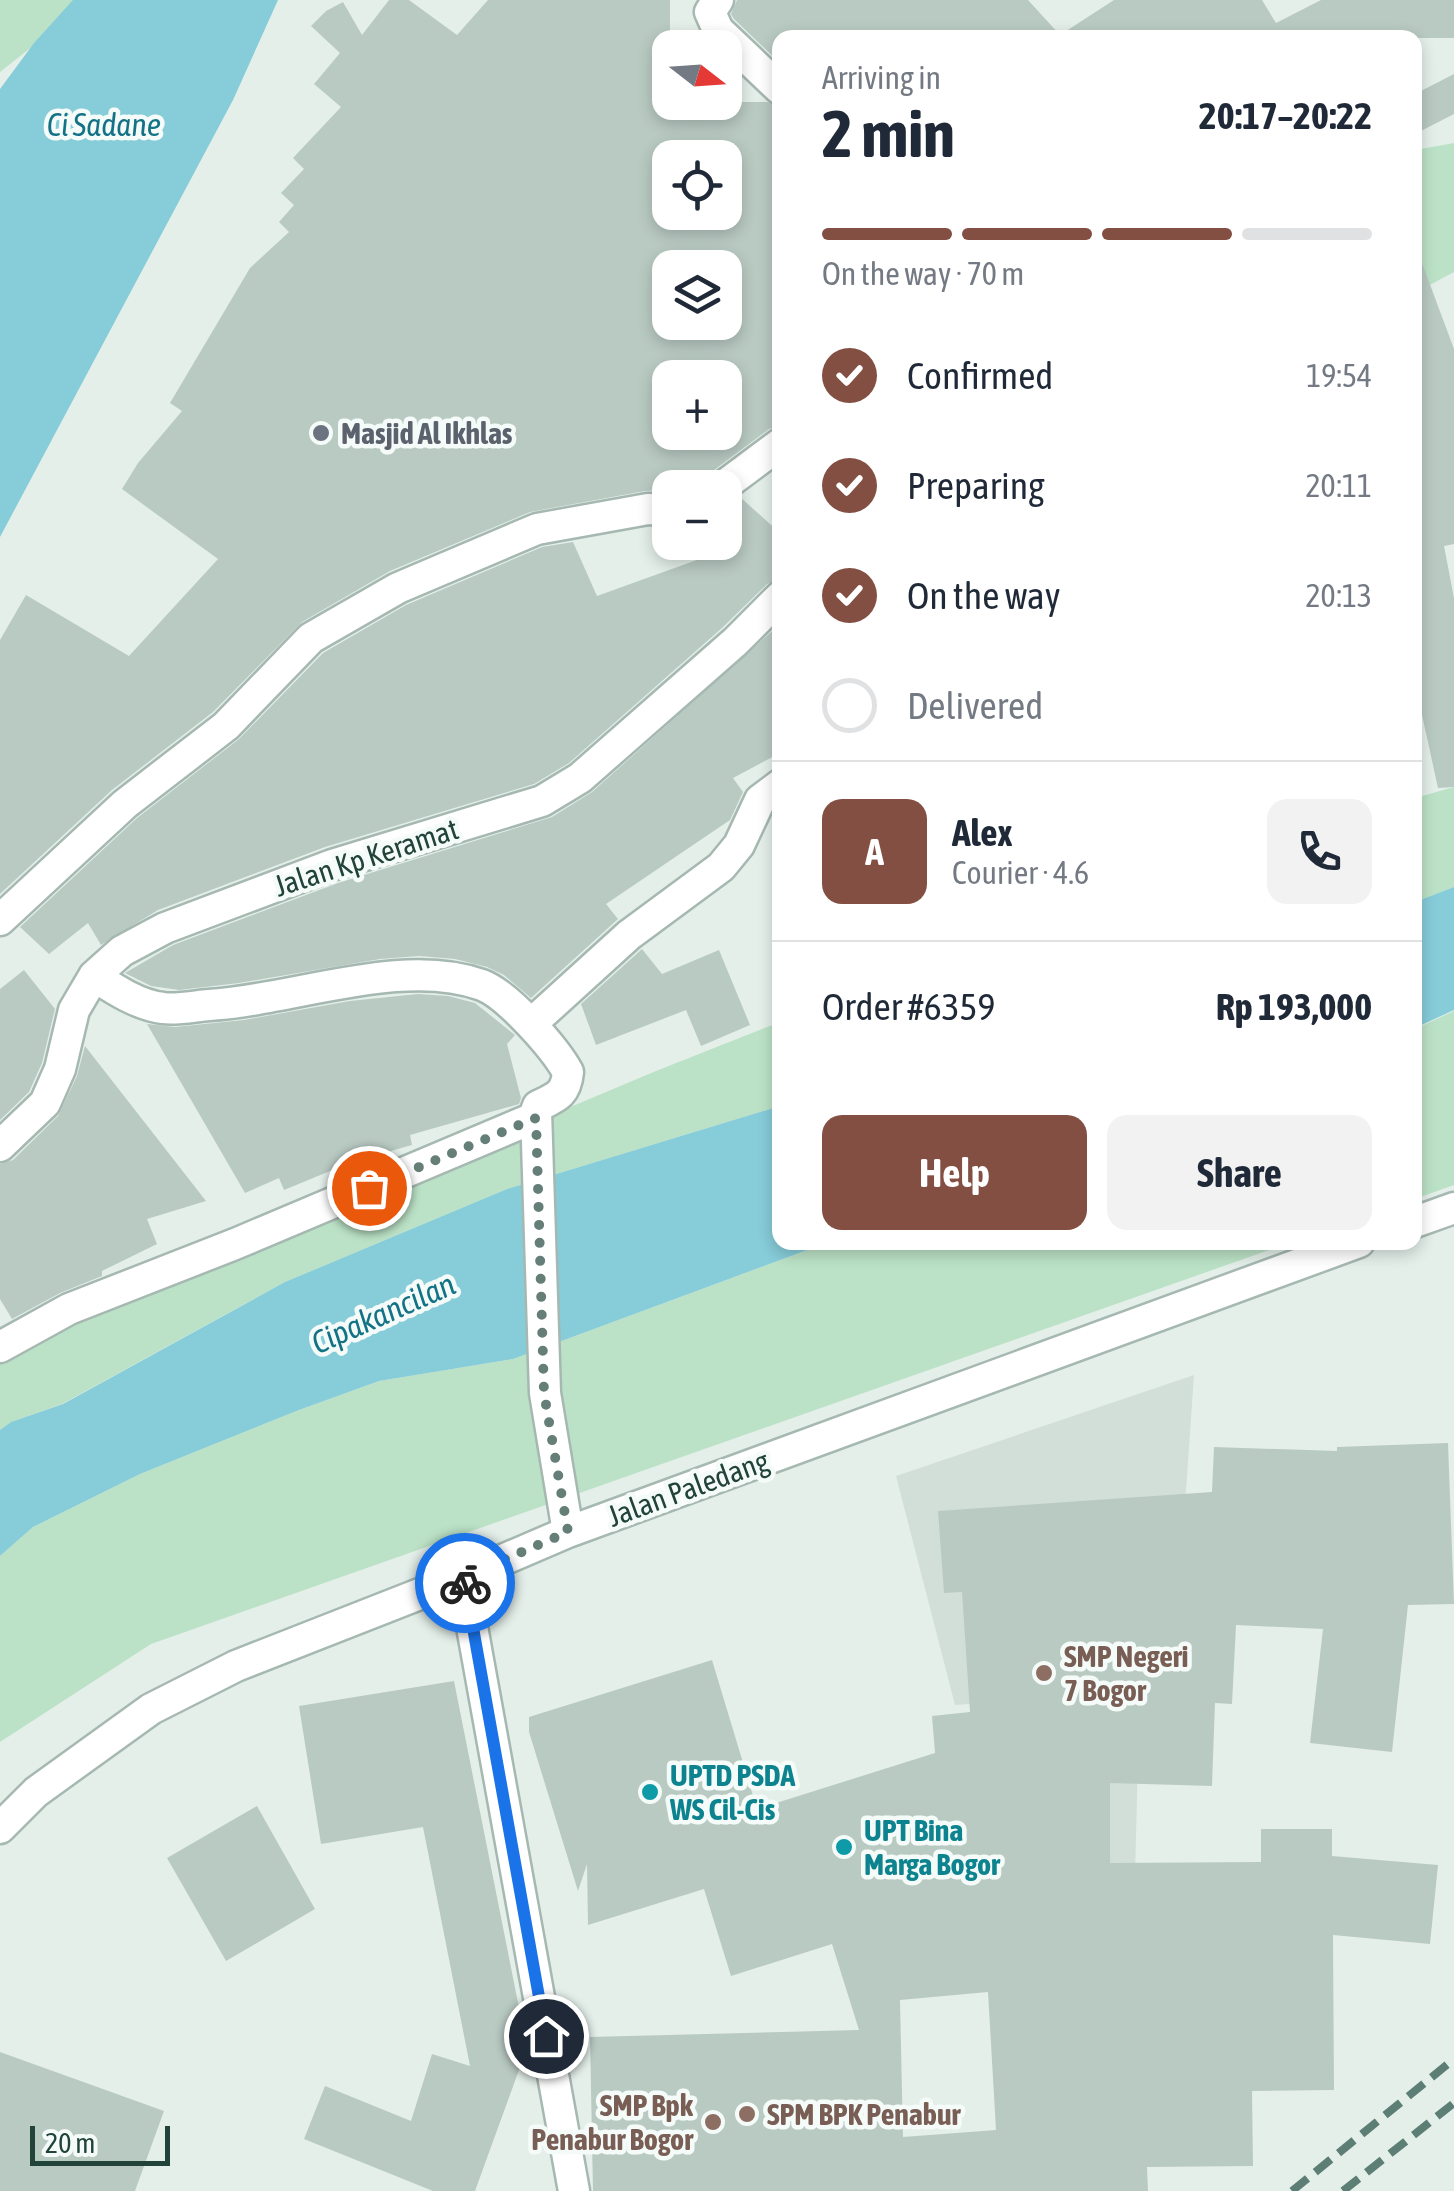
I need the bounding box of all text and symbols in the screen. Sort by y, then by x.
north arrow [652,30,742,120]
map controls [652,30,742,560]
text: Arriving in [822,59,941,96]
text: 20:17–20:22 [1199,94,1372,137]
text: 2 min [822,96,955,171]
water label: Ci Sadane [47,106,161,143]
button: locate [652,140,742,230]
button: layers [652,250,742,340]
text: On the way · 70 m [822,255,1024,292]
icon: check [822,348,877,403]
text: Confirmed [907,354,1053,397]
text: 19:54 [1306,357,1372,394]
button: + [652,360,742,450]
place label: Masjid Al Ikhlas [341,416,513,450]
marker: Masjid Al Ikhlas [310,422,332,444]
icon: check [822,458,877,513]
text: Preparing [907,464,1045,507]
text: 20:11 [1306,467,1372,504]
button: − [652,470,742,560]
icon: check [822,568,877,623]
text: On the way [907,574,1060,617]
text: 20:13 [1306,577,1372,614]
text: Delivered [907,684,1043,727]
button: phone [1267,799,1372,904]
street label: Jalan Kp Keramat [270,811,462,903]
text: Alex [952,811,1013,854]
text: A [865,830,884,873]
text: Courier · 4.6 [952,854,1089,891]
text: Order #6359 [822,985,995,1028]
text: Rp 193,000 [1216,985,1372,1028]
button: Help [822,1115,1087,1230]
button: Share [1107,1115,1372,1230]
pin [327,1146,412,1231]
icon: bag [342,1161,397,1216]
water label: Cipakancilan [305,1265,461,1361]
street label: Jalan Paledang [603,1443,773,1533]
courier [415,1533,515,1633]
icon: bike [438,1556,493,1611]
place label: SMP Negeri 7 Bogor [1064,1639,1189,1707]
marker: SMP Negeri 7 Bogor [1033,1662,1055,1684]
place label: UPTD PSDA WS Cil-Cis [669,1758,796,1826]
marker: UPTD PSDA WS Cil-Cis [639,1781,661,1803]
place label: UPT Bina Marga Bogor [864,1813,1001,1881]
marker: UPT Bina Marga Bogor [833,1836,855,1858]
pin [504,1994,589,2079]
icon: home [519,2009,574,2064]
place label: SMP Bpk Penabur Bogor [531,2088,694,2156]
place label: SPM BPK Penabur [767,2097,961,2131]
marker: SPM BPK Penabur [736,2103,758,2125]
marker: SMP Bpk Penabur Bogor [702,2111,724,2133]
scale bar [30,2121,170,2166]
text: 20 m [45,2127,95,2159]

